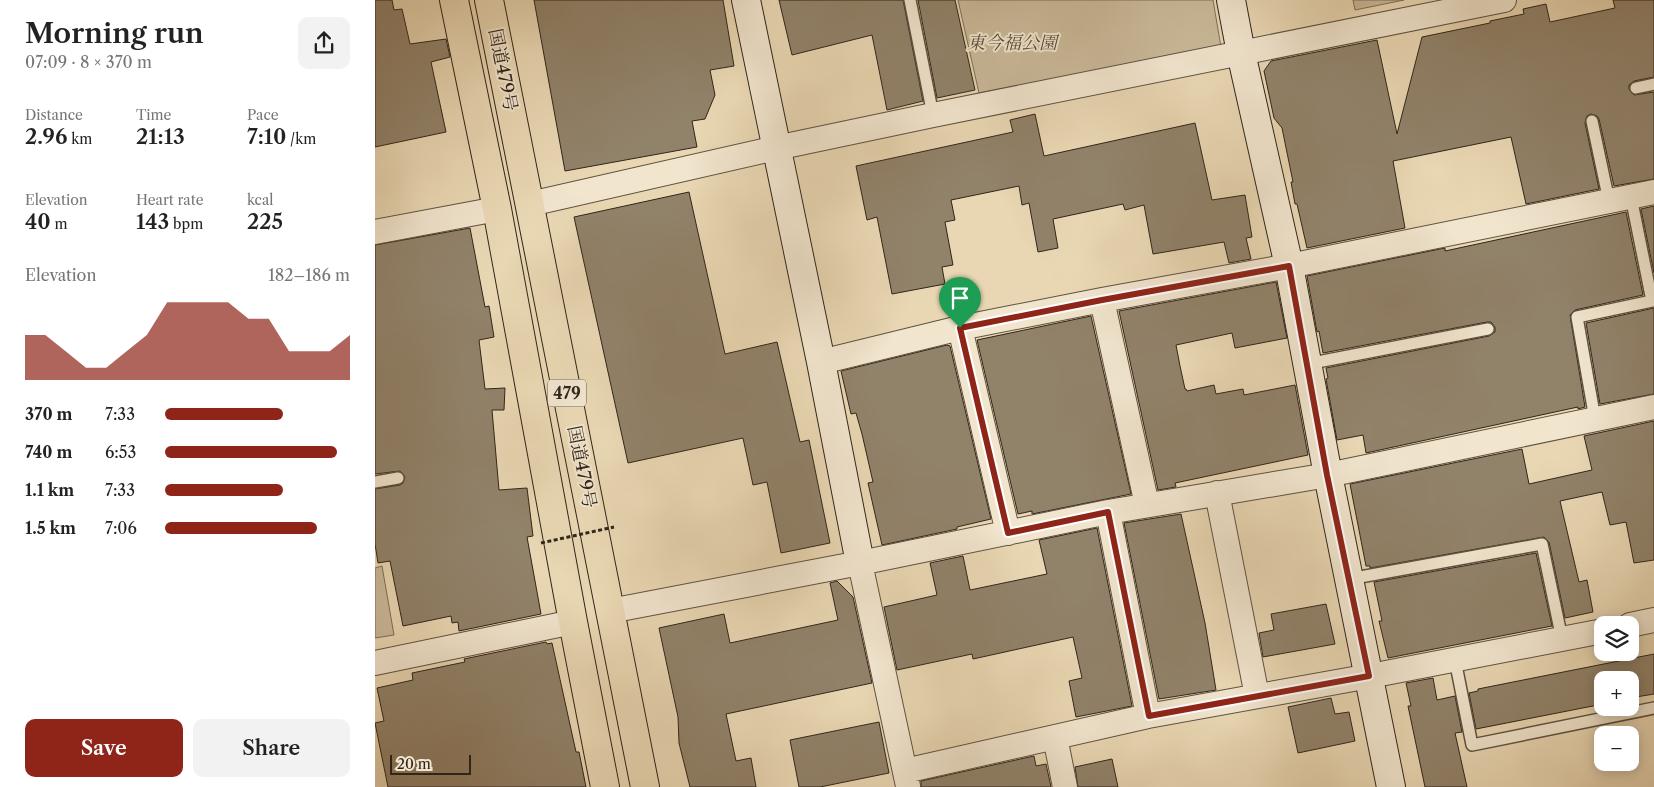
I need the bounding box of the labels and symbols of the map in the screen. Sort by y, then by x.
street label: 国道479号 [484,27,522,113]
park label: 東今福公園 [967,32,1060,54]
pin [939,277,981,328]
road number: 479 [548,379,586,406]
street label: 国道479号 [563,424,601,510]
scale bar [390,752,471,775]

